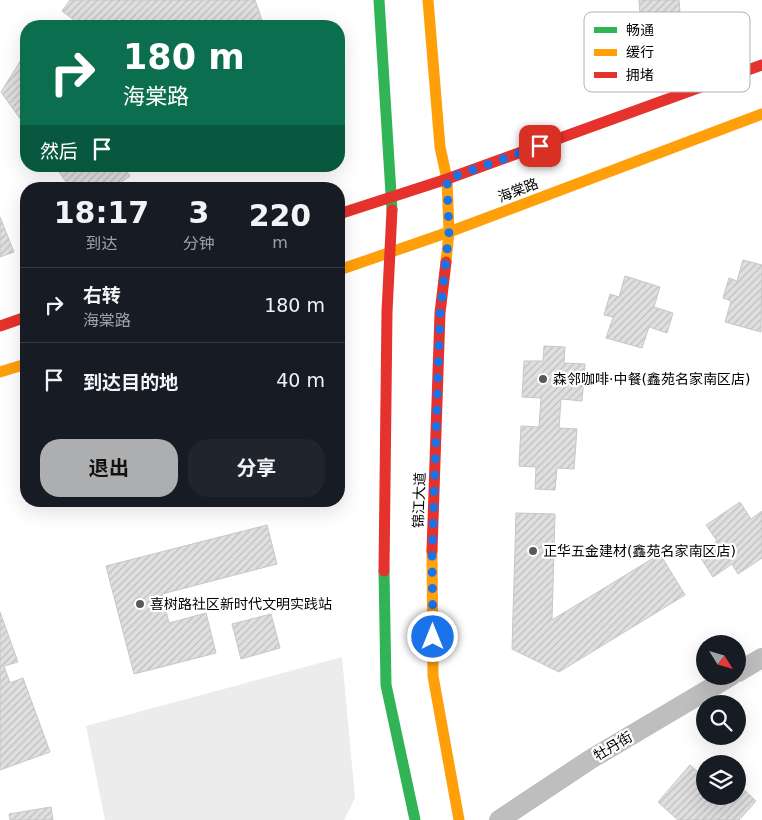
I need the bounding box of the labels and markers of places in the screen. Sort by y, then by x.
pin [519,125,561,167]
place label: 森邻咖啡·中餐(鑫苑名家南区店) [553,371,750,387]
marker: 森邻咖啡·中餐(鑫苑名家南区店) [537,373,549,385]
place label: 正华五金建材(鑫苑名家南区店) [543,543,736,559]
marker: 正华五金建材(鑫苑名家南区店) [527,545,539,557]
place label: 喜树路社区新时代文明实践站 [150,596,332,612]
marker: 喜树路社区新时代文明实践站 [134,598,146,610]

